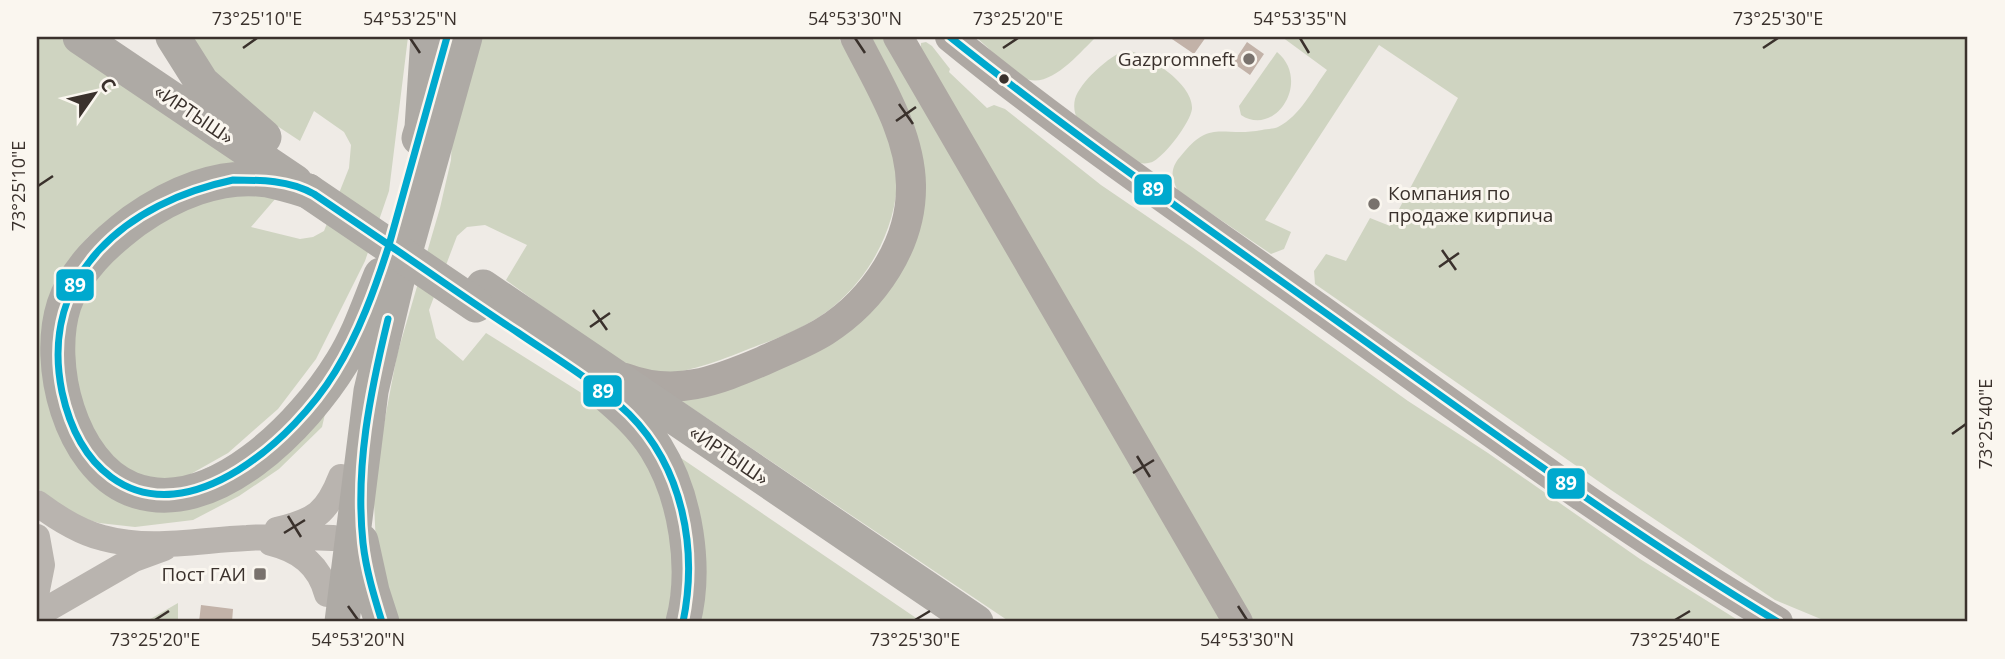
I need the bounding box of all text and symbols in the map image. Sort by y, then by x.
text: 73°25'10"E [212,6,302,30]
text: 54°53'25"N [363,6,457,30]
text: 54°53'30"N [808,6,902,30]
text: 73°25'20"E [973,6,1063,30]
text: 54°53'35"N [1253,6,1347,30]
text: 73°25'30"E [1733,6,1823,30]
place label: Gazpromneft [1118,46,1235,72]
marker: Gazpromneft [1241,51,1257,67]
north arrow [60,60,130,130]
text: С [94,72,122,97]
unlabelled marker [997,72,1011,86]
street label: «ИРТЫШ» [149,78,239,150]
text: 73°25'10"E [6,141,30,231]
line badge: 89 [1133,173,1173,206]
text: 89 [1142,176,1164,202]
place label: Компания по продаже кирпича [1388,180,1553,228]
marker: Компания по продаже кирпича [1366,196,1382,212]
line badge: 89 [55,268,95,302]
text: 89 [64,272,86,298]
line badge: 89 [582,374,623,408]
text: 89 [592,378,614,404]
text: 73°25'40"E [1973,379,1997,469]
street label: «ИРТЫШ» [684,419,774,491]
line badge: 89 [1546,467,1586,500]
text: 89 [1555,470,1577,496]
place label: Пост ГАИ [161,561,246,587]
marker: Пост ГАИ [252,566,268,582]
text: 73°25'20"E [110,627,200,651]
text: 54°53'20"N [311,627,405,651]
text: 73°25'30"E [870,627,960,651]
text: 54°53'30"N [1200,627,1294,651]
text: 73°25'40"E [1630,627,1720,651]

